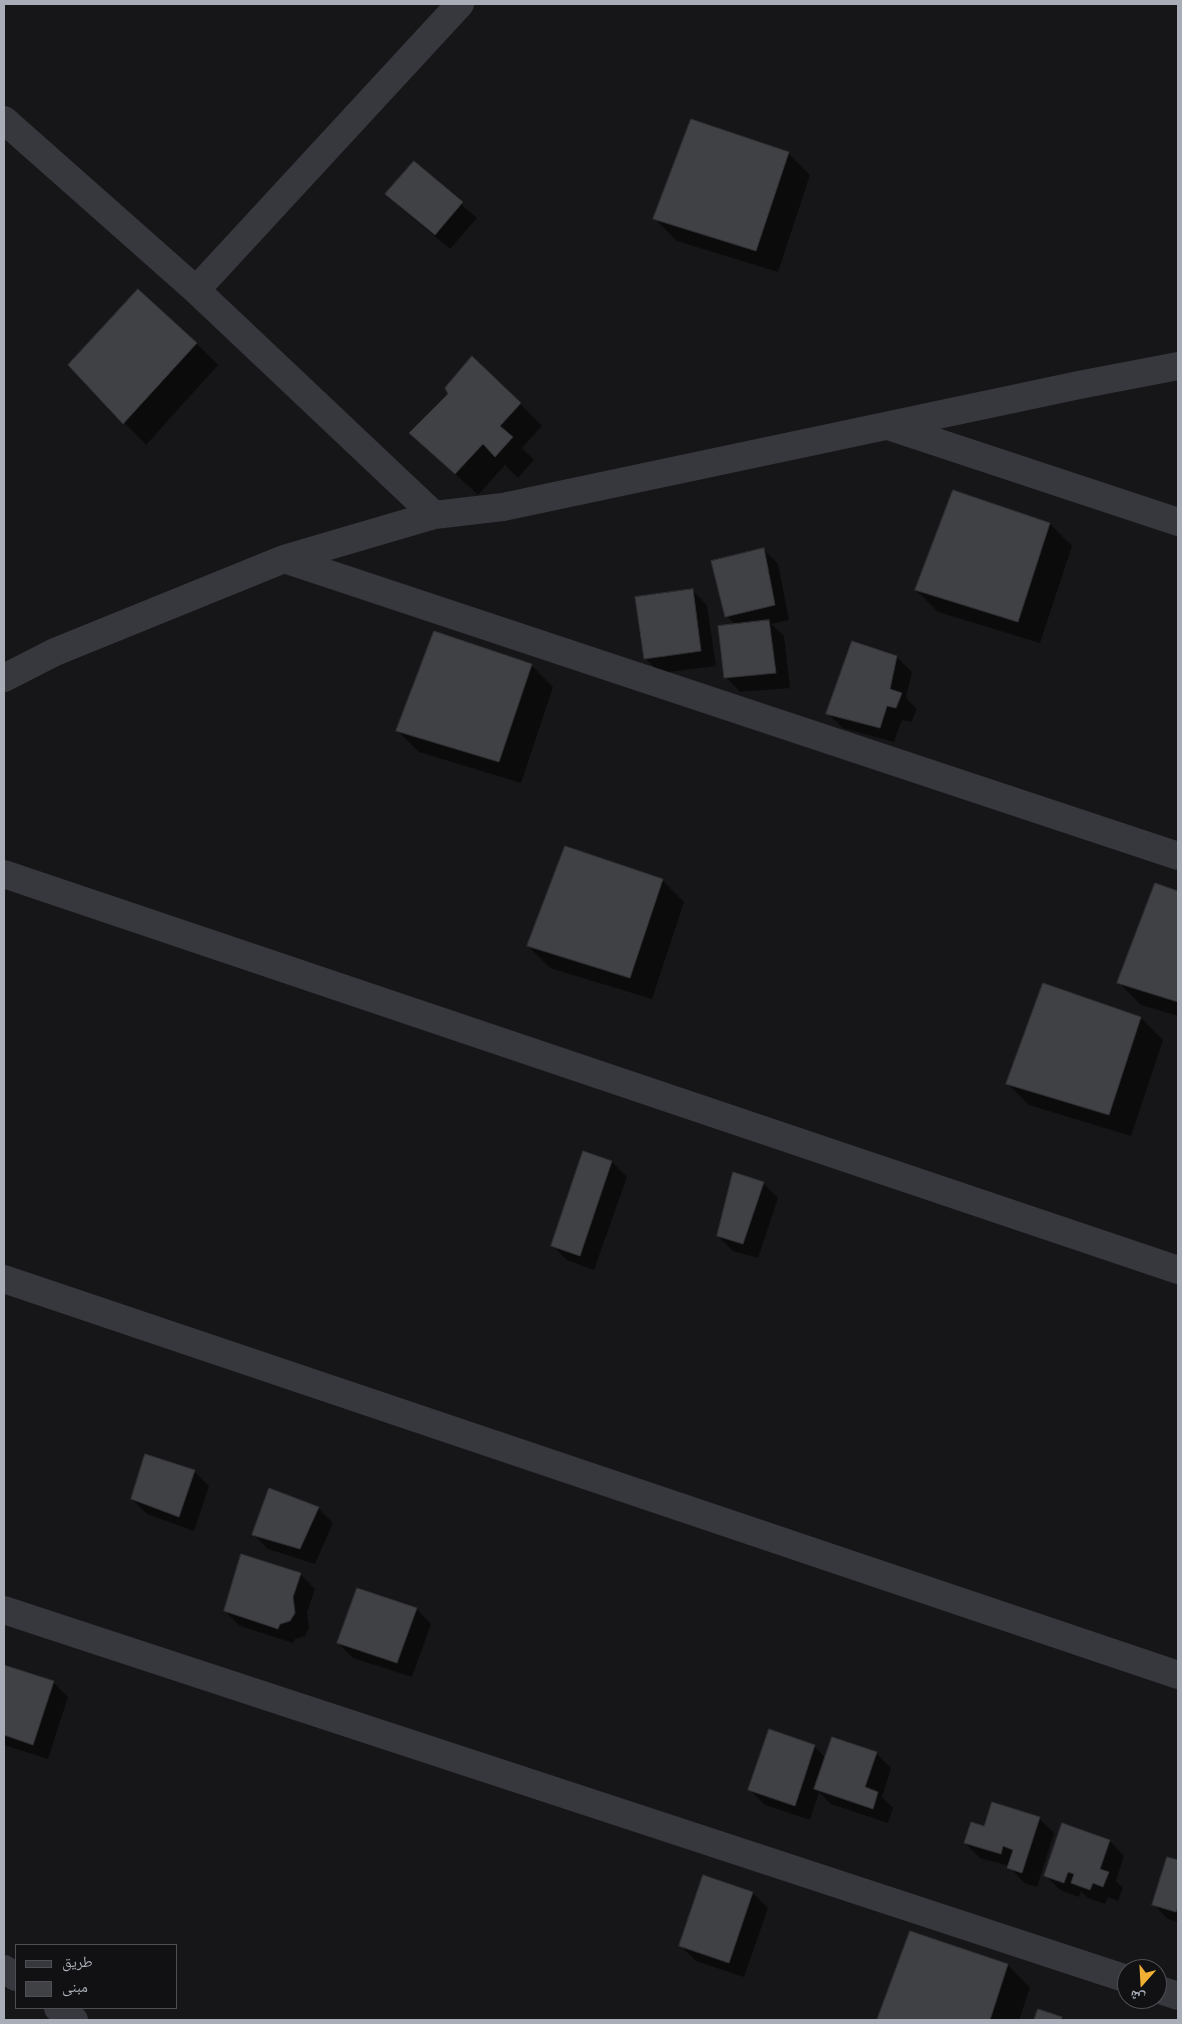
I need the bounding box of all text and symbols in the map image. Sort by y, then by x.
legend [15,1944,178,2009]
text: طريق [62,1952,93,1971]
north arrow [1117,1959,1167,2009]
text: مبنى [62,1977,88,1996]
text: ش [1127,1986,1147,2008]

